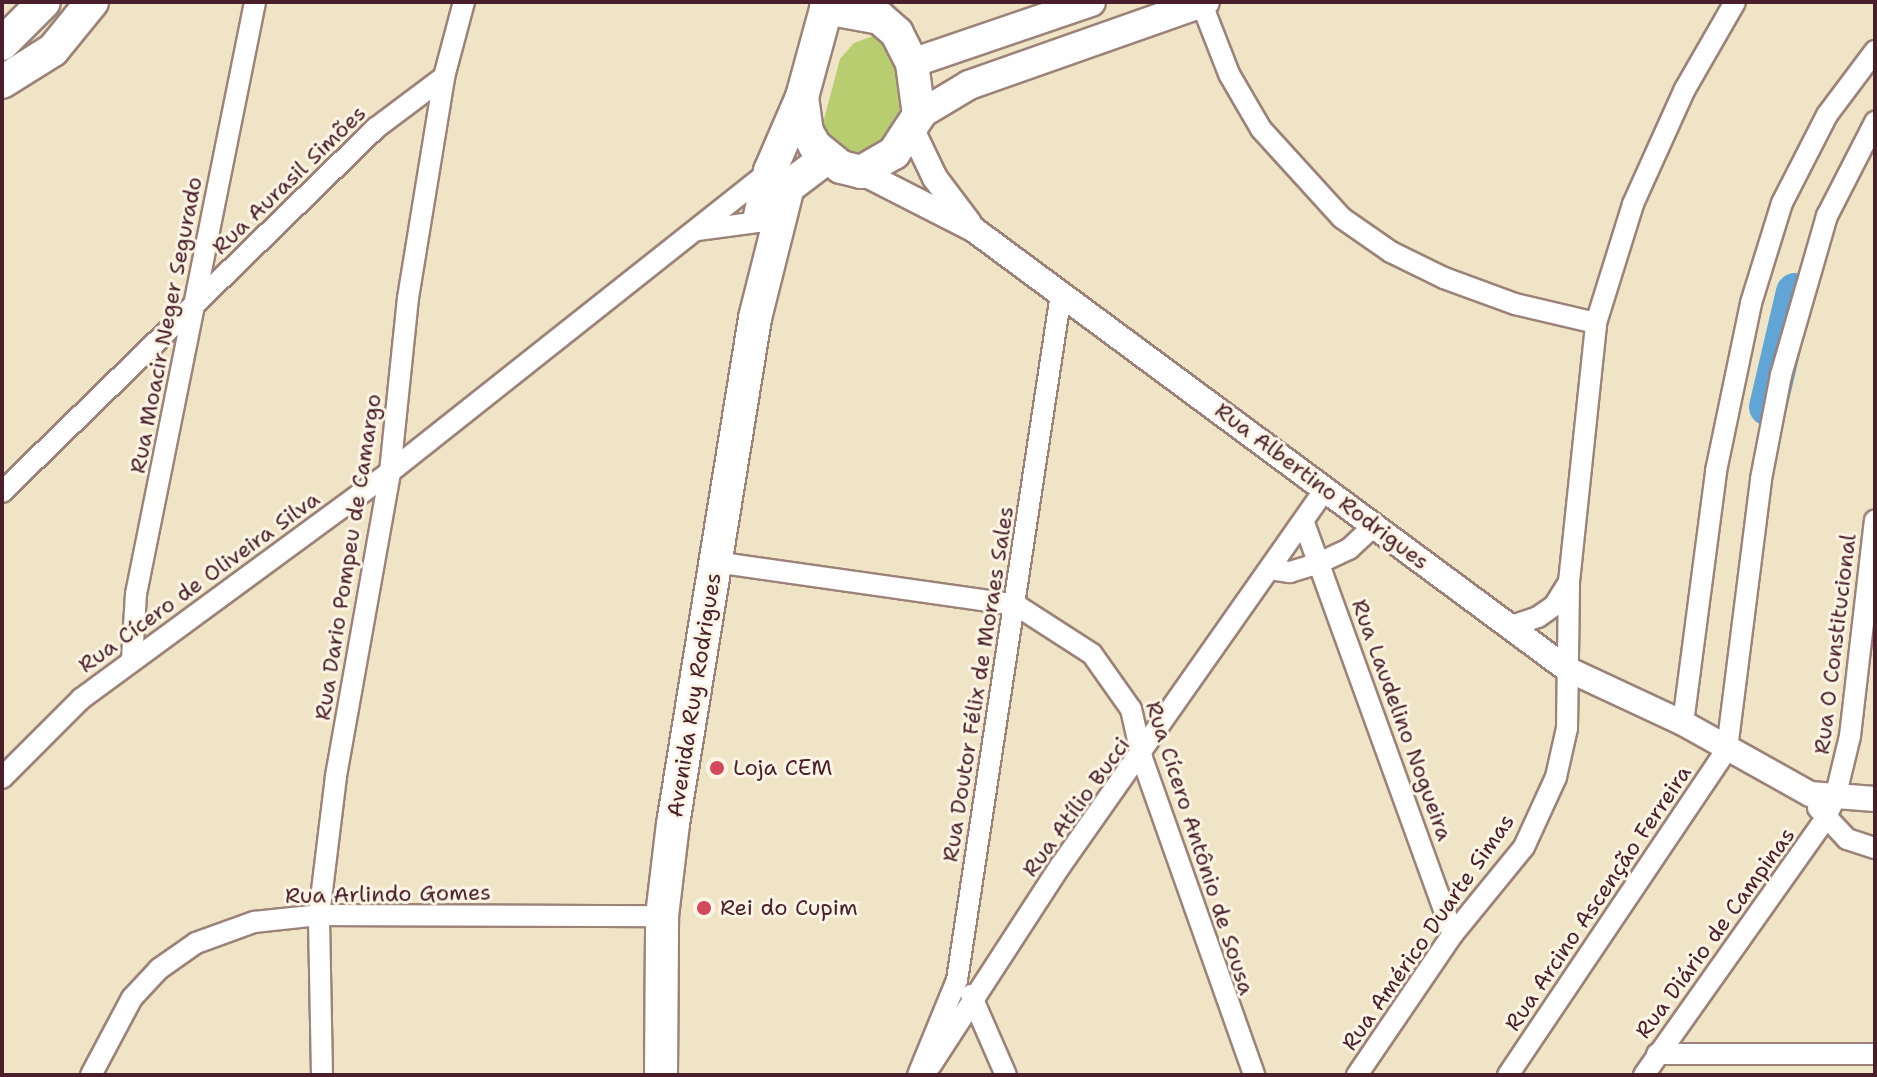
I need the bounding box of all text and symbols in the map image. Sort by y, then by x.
street label: Rua Aurasil Simões [207,100,371,260]
street label: Rua Moacir Neger Segurado [124,174,208,476]
street label: Rua Dario Pompeu de Camargo [309,392,387,722]
street label: Rua Albertino Rodrigues [1210,397,1434,575]
street label: Rua Cícero de Oliveira Silva [73,486,325,678]
street label: Rua Doutor Félix de Moraes Sales [937,504,1019,864]
street label: Rua O Constitucional [1808,532,1862,756]
street label: Avenida Ruy Rodrigues [662,571,726,819]
street label: Rua Laudelino Nogueira [1346,596,1458,844]
street label: Rua Cícero Antônio de Sousa [1140,698,1260,998]
street label: Rua Atílio Bucci [1017,732,1135,882]
place label: Loja CEM [733,755,832,781]
marker: Loja CEM [708,759,726,777]
street label: Rua Arcino Ascenção Ferreira [1499,760,1697,1036]
street label: Rua Américo Duarte Simas [1336,809,1520,1055]
street label: Rua Diário de Campinas [1630,822,1800,1044]
street label: Rua Arlindo Gomes [285,879,491,909]
place label: Rei do Cupim [720,895,858,921]
marker: Rei do Cupim [695,899,713,917]

